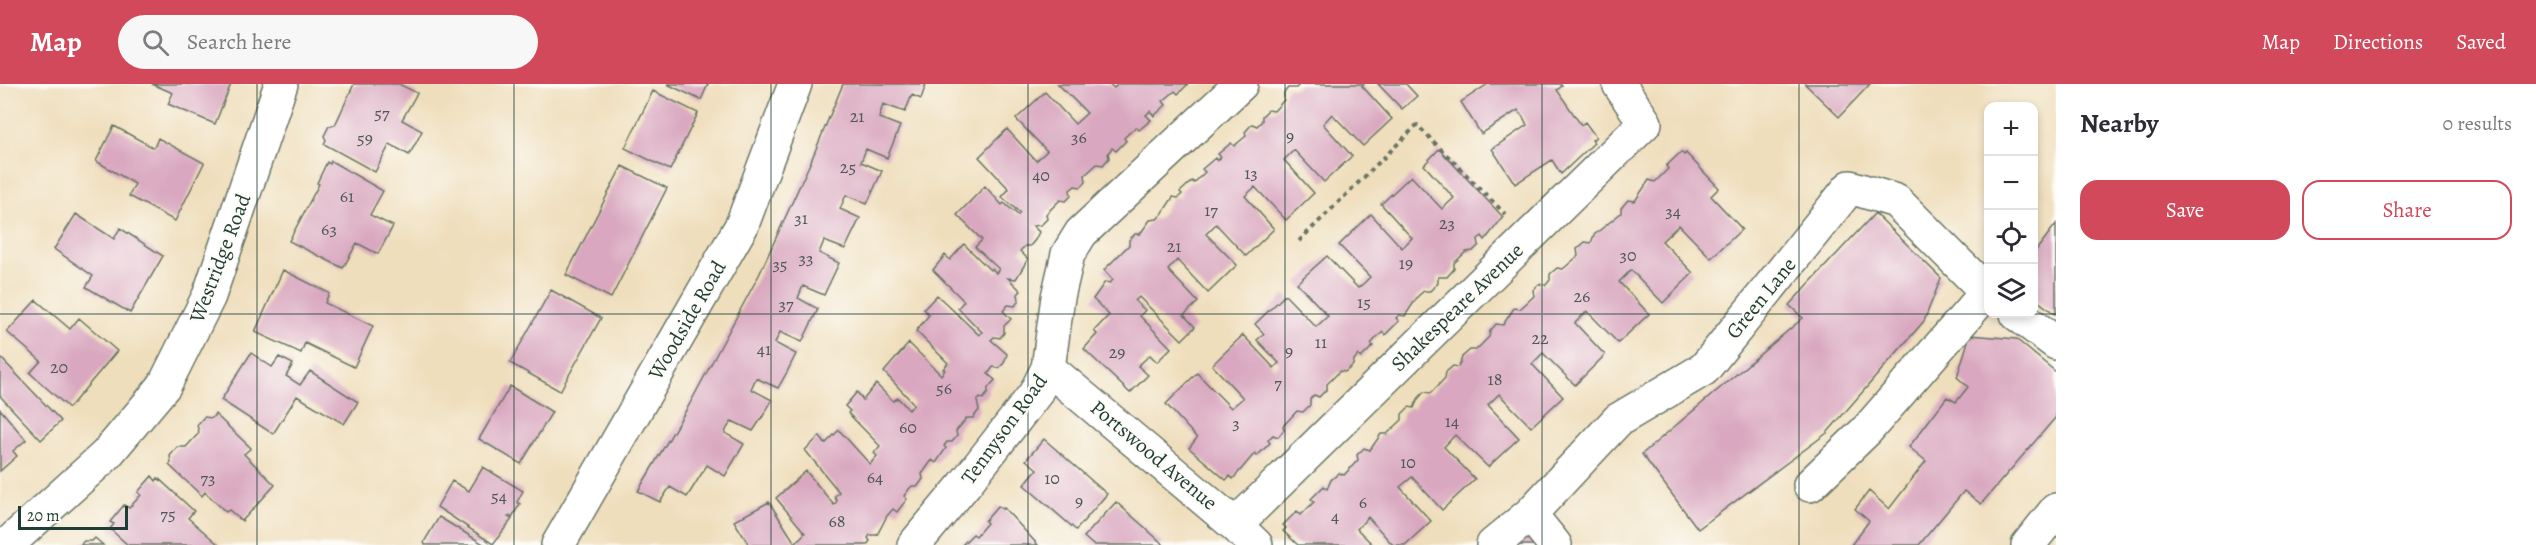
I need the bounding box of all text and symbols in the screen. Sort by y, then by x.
search box [118,15,538,69]
text: Map [30,23,82,61]
icon: search [139,26,172,59]
text: Search here [187,27,291,57]
text: Map [2262,28,2300,56]
text: Directions [2333,28,2423,56]
text: Saved [2456,28,2506,56]
house number: 57 [374,101,390,125]
map controls [1984,102,2038,318]
button: + [1984,102,2038,156]
house number: 21 [850,104,864,128]
text: Nearby [2080,106,2159,141]
text: 0 results [2443,110,2512,137]
house number: 9 [1286,124,1294,148]
house number: 36 [1071,125,1087,149]
house number: 59 [357,126,373,150]
house number: 25 [840,155,856,179]
button: − [1984,156,2038,210]
house number: 13 [1244,161,1258,185]
house number: 40 [1032,163,1050,187]
button: Save [2080,180,2290,240]
button: Share [2302,180,2512,240]
house number: 61 [340,184,354,208]
street label: Westridge Road [182,189,258,327]
house number: 17 [1204,198,1218,222]
house number: 34 [1665,199,1681,223]
house number: 31 [794,206,808,230]
button: locate [1984,210,2038,264]
house number: 23 [1439,211,1455,235]
house number: 63 [321,217,337,241]
house number: 21 [1167,234,1181,258]
street label: Shakespeare Avenue [1385,236,1529,378]
house number: 30 [1619,243,1637,267]
house number: 33 [799,246,813,270]
house number: 19 [1399,251,1413,275]
street label: Green Lane [1720,251,1802,345]
house number: 35 [772,252,788,276]
street label: Woodside Road [641,255,733,386]
button: layers [1984,264,2038,318]
house number: 26 [1574,284,1590,308]
house number: 15 [1357,290,1371,314]
house number: 37 [778,292,794,316]
house number: 22 [1531,326,1549,350]
house number: 11 [1315,330,1327,354]
house number: 41 [757,337,771,361]
house number: 9 [1285,339,1293,363]
house number: 29 [1109,340,1125,364]
house number: 20 [50,355,68,379]
house number: 18 [1488,367,1502,391]
street label: Tennyson Road [954,368,1054,490]
house number: 7 [1274,371,1282,395]
house number: 56 [936,376,952,400]
street label: Portswood Avenue [1085,394,1223,516]
house number: 14 [1445,409,1459,433]
house number: 3 [1232,411,1240,435]
house number: 60 [899,415,917,439]
house number: 10 [1400,450,1416,474]
house number: 64 [867,465,883,489]
house number: 73 [200,466,216,490]
house number: 10 [1044,466,1060,490]
house number: 54 [491,484,507,508]
house number: 9 [1075,489,1083,513]
house number: 6 [1359,490,1367,514]
house number: 75 [160,502,176,526]
scale bar [18,503,128,530]
house number: 4 [1331,504,1339,528]
text: 20 m [27,505,60,527]
house number: 68 [828,509,846,533]

